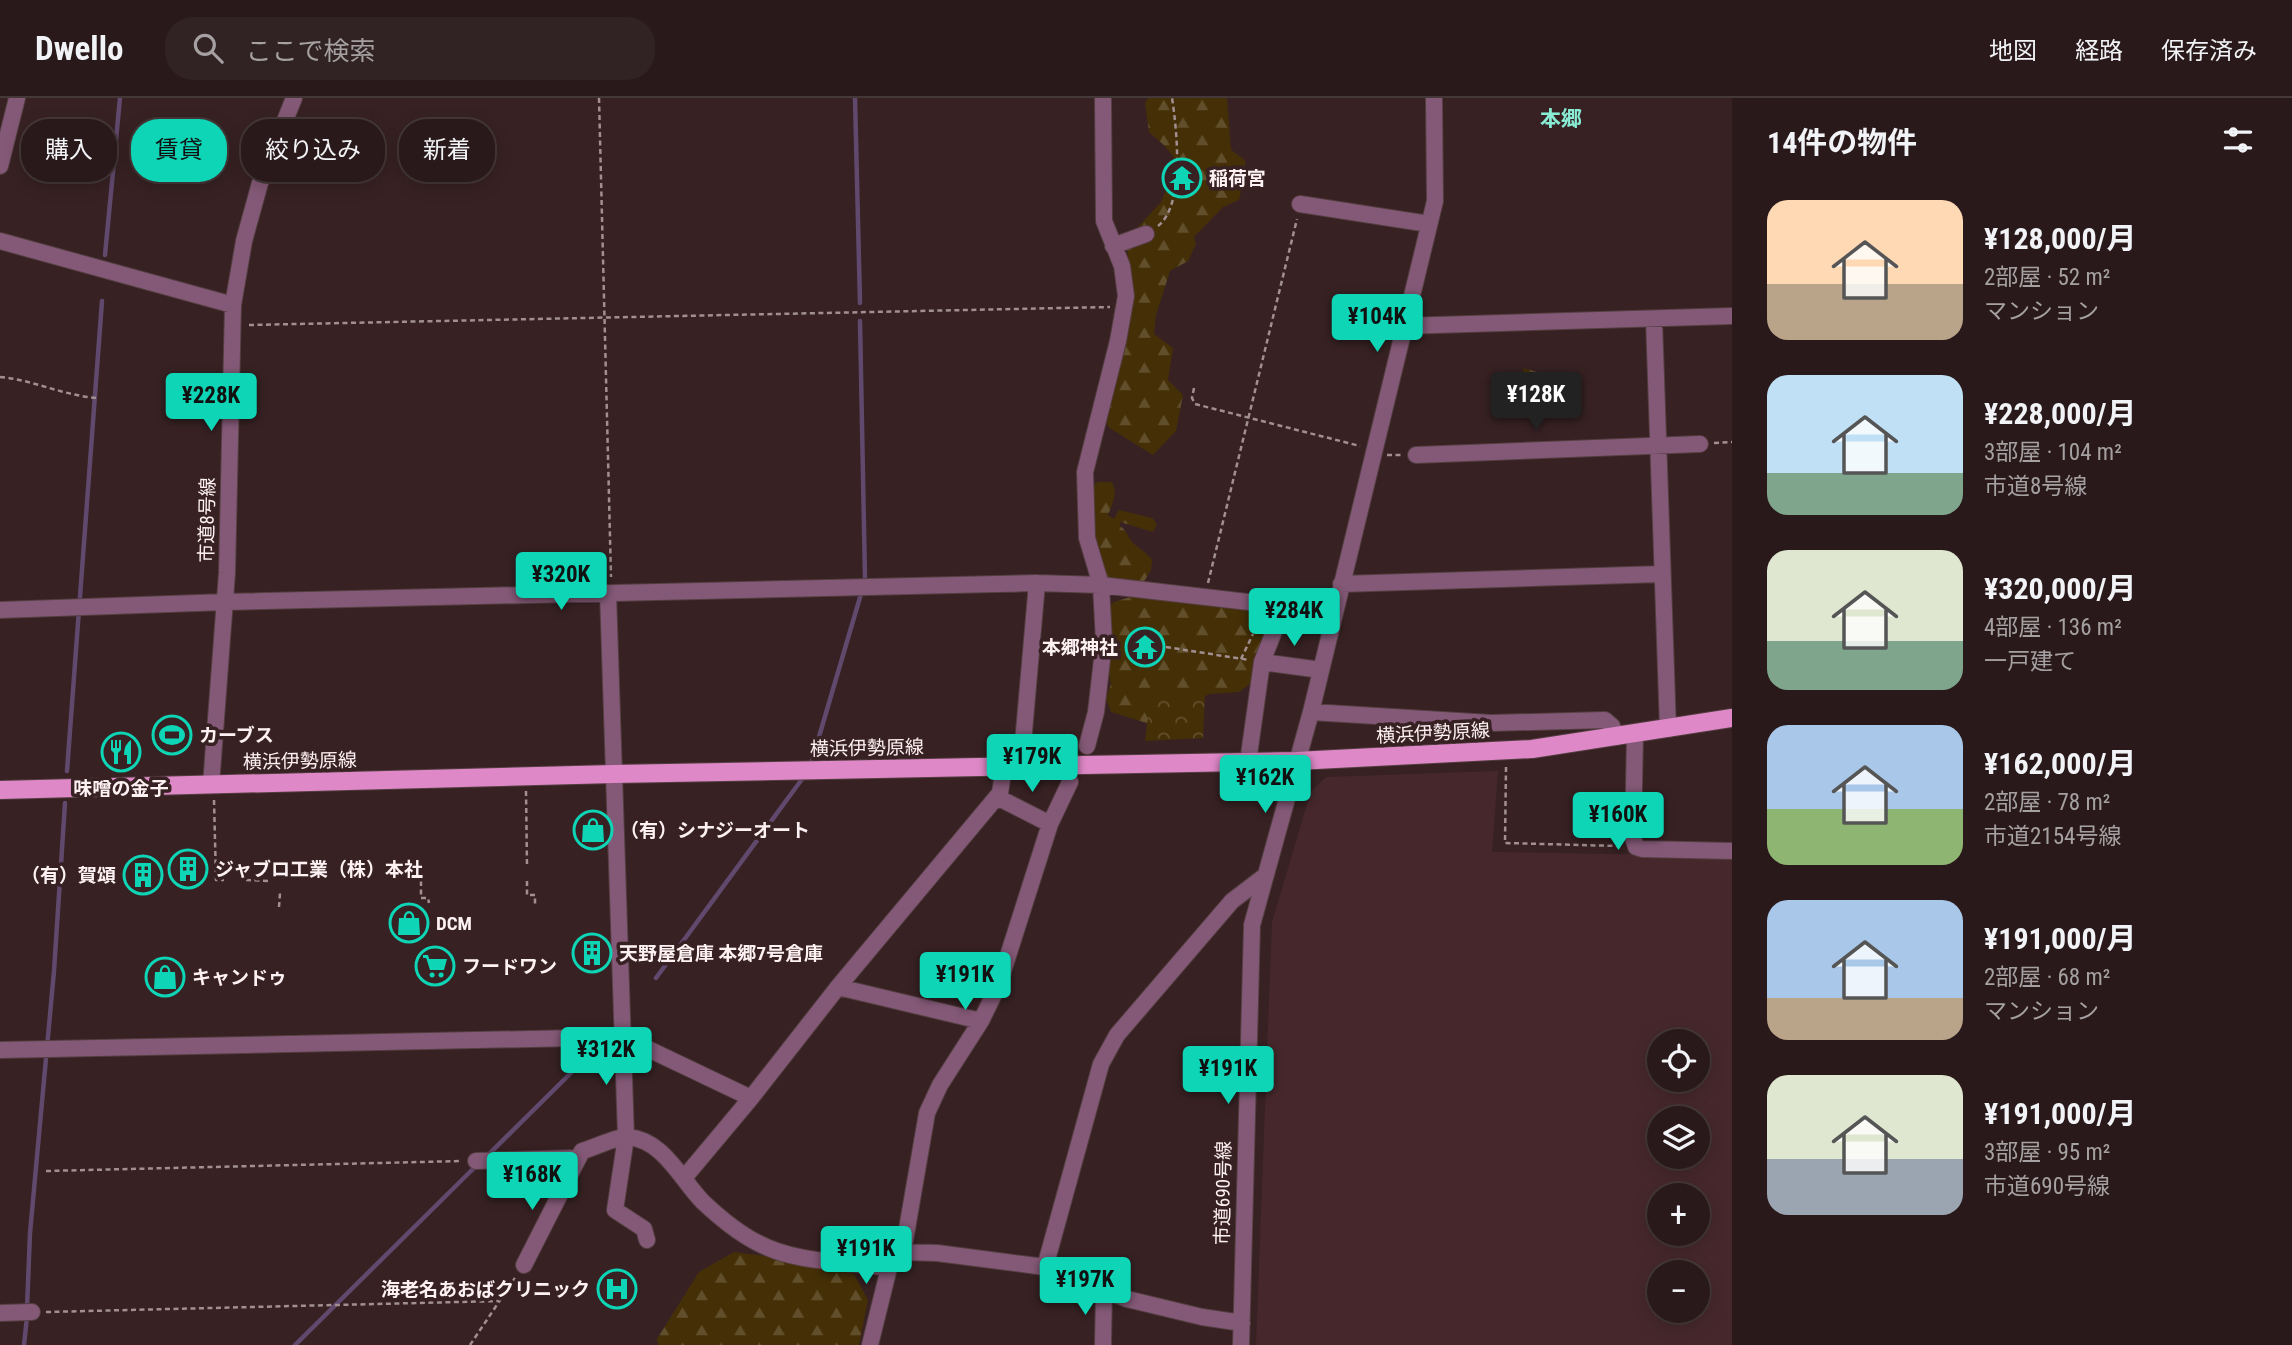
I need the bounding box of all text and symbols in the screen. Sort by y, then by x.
search box [165,17,655,80]
text: Dwello [35,29,123,68]
icon: search [189,29,227,67]
text: ここで検索 [245,36,375,66]
text: 地図 [1989,37,2037,65]
text: 経路 [2075,37,2123,65]
text: 保存済み [2161,37,2257,65]
district label: 本郷 [1540,107,1582,131]
chip: 購入 [21,119,117,182]
chip: 賃貸 [131,119,227,182]
chip: 絞り込み [241,119,385,182]
chip: 新着 [399,119,495,182]
icon: filters [2219,121,2257,159]
text: 14件の物件 [1767,125,1917,160]
temple icon: 稲荷宮 [1161,157,1203,199]
place label: 稲荷宮 [1209,167,1266,190]
text: ¥128,000/月 [1984,221,2137,256]
icon: home [1823,228,1907,312]
text: 2部屋 · 52 m² [1984,264,2110,291]
pin: ¥104K [1328,294,1426,354]
text: マンション [1984,298,2099,325]
text: ¥104K [1348,303,1406,330]
pin: ¥128K [1487,372,1585,432]
pin: ¥228K [162,374,260,433]
text: ¥128K [1507,381,1565,408]
text: ¥228K [182,382,240,409]
text: ¥228,000/月 [1984,396,2137,431]
icon: home [1823,403,1907,487]
text: 3部屋 · 104 m² [1984,439,2122,466]
text: 市道8号線 [1984,473,2087,500]
street label: 市道8号線 [195,477,219,563]
pin: ¥320K [512,552,610,612]
text: ¥320K [532,561,590,588]
text: ¥320,000/月 [1984,571,2137,606]
icon: home [1823,578,1907,662]
pin: ¥284K [1245,588,1343,648]
text: ¥284K [1265,597,1323,624]
text: 4部屋 · 136 m² [1984,614,2122,641]
temple icon: 本郷神社 [1124,626,1166,668]
place label: 本郷神社 [1042,636,1118,659]
text: 一戸建て [1984,648,2076,675]
sports icon: カーブス [151,714,193,756]
street label: 横浜伊勢原線 [1375,719,1491,747]
place label: カーブス [199,724,274,747]
restaurant icon: 味噌の金子 [100,731,142,773]
pin: ¥179K [983,734,1081,794]
street label: 横浜伊勢原線 [810,736,924,760]
text: ¥179K [1003,743,1061,770]
text: ¥162,000/月 [1984,746,2137,781]
street label: 横浜伊勢原線 [243,749,357,773]
icon: home [1823,753,1907,837]
pin: ¥162K [1216,756,1314,815]
text: ¥162K [1236,764,1294,791]
place label: 味噌の金子 [73,777,169,800]
text: 2部屋 · 78 m² [1984,789,2110,816]
pin: ¥160K [1569,792,1667,852]
text: ¥160K [1589,801,1647,828]
shop icon: （有）シナジーオート [572,809,614,851]
place label: （有）シナジーオート [620,819,810,842]
text: 市道2154号線 [1984,823,2121,850]
building icon: ジャブロ工業（株）本社 [167,848,209,890]
building icon: （有）賀頌 [122,854,164,896]
place label: ジャブロ工業（株）本社 [215,858,423,881]
place label: （有）賀頌 [21,864,116,887]
shop icon: DCM [388,902,430,944]
place label: DCM [436,912,472,935]
text: ¥191,000/月 [1984,921,2137,956]
icon: home [1823,928,1907,1012]
building icon: 天野屋倉庫 本郷7号倉庫 [571,932,613,974]
place label: 天野屋倉庫 本郷7号倉庫 [619,942,823,965]
supermarket icon: フードワン [414,945,456,987]
pin: ¥191K [916,953,1014,1012]
place label: フードワン [462,955,557,978]
shop icon: キャンドゥ [144,956,186,998]
text: ¥191K [936,961,994,988]
text: 2部屋 · 68 m² [1984,964,2110,991]
place label: キャンドゥ [192,966,287,989]
text: マンション [1984,998,2099,1025]
pin: ¥312K [557,1028,655,1087]
map controls [1647,1029,1710,1323]
button: locate [1647,1029,1710,1092]
text: ¥312K [577,1036,635,1063]
pin: ¥191K [1179,1046,1277,1106]
text: ¥191K [1199,1055,1257,1082]
text: ¥191,000/月 [1984,1096,2137,1131]
icon: home [1823,1103,1907,1187]
button: layers [1647,1106,1710,1169]
text: 3部屋 · 95 m² [1984,1139,2110,1166]
street label: 市道690号線 [1211,1141,1235,1245]
pin: ¥168K [483,1152,581,1212]
text: ¥168K [503,1161,561,1188]
text: 市道690号線 [1984,1173,2110,1200]
button: + [1647,1183,1710,1246]
pin: ¥191K [817,1226,915,1286]
text: ¥191K [837,1235,895,1262]
pin: ¥197K [1036,1258,1134,1317]
button: − [1647,1260,1710,1323]
text: ¥197K [1056,1266,1114,1293]
hospital icon: 海老名あおばクリニック [596,1268,638,1310]
place label: 海老名あおばクリニック [381,1278,590,1301]

